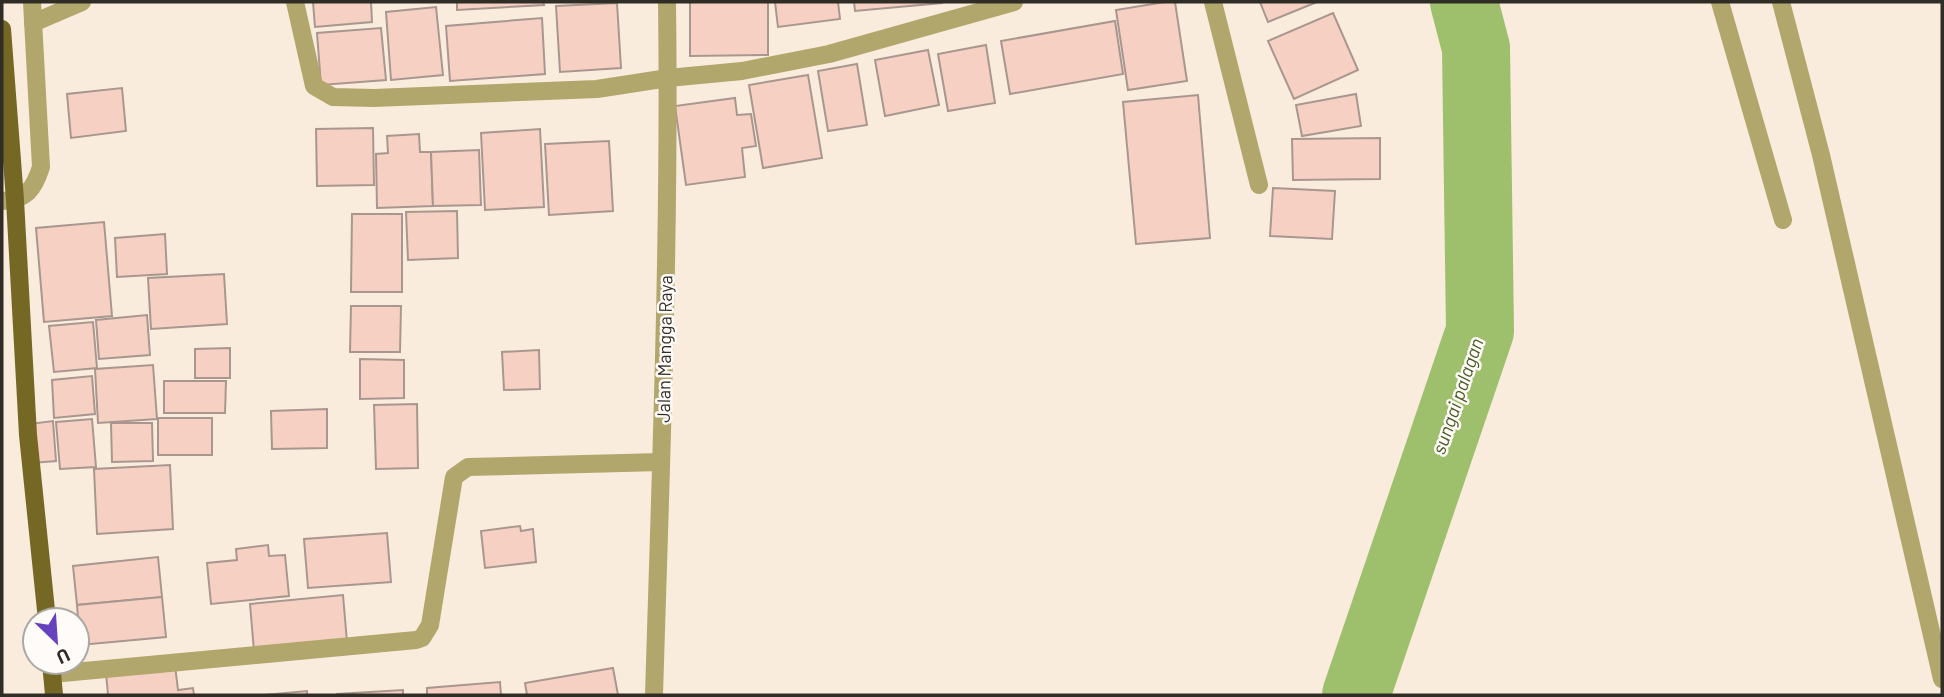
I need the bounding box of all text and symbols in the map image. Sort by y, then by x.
street label: Jalan Mangga Raya [652,275,676,423]
water label: sungai palagan [1426,335,1488,457]
north arrow [21,606,91,676]
text: U [53,644,74,670]

